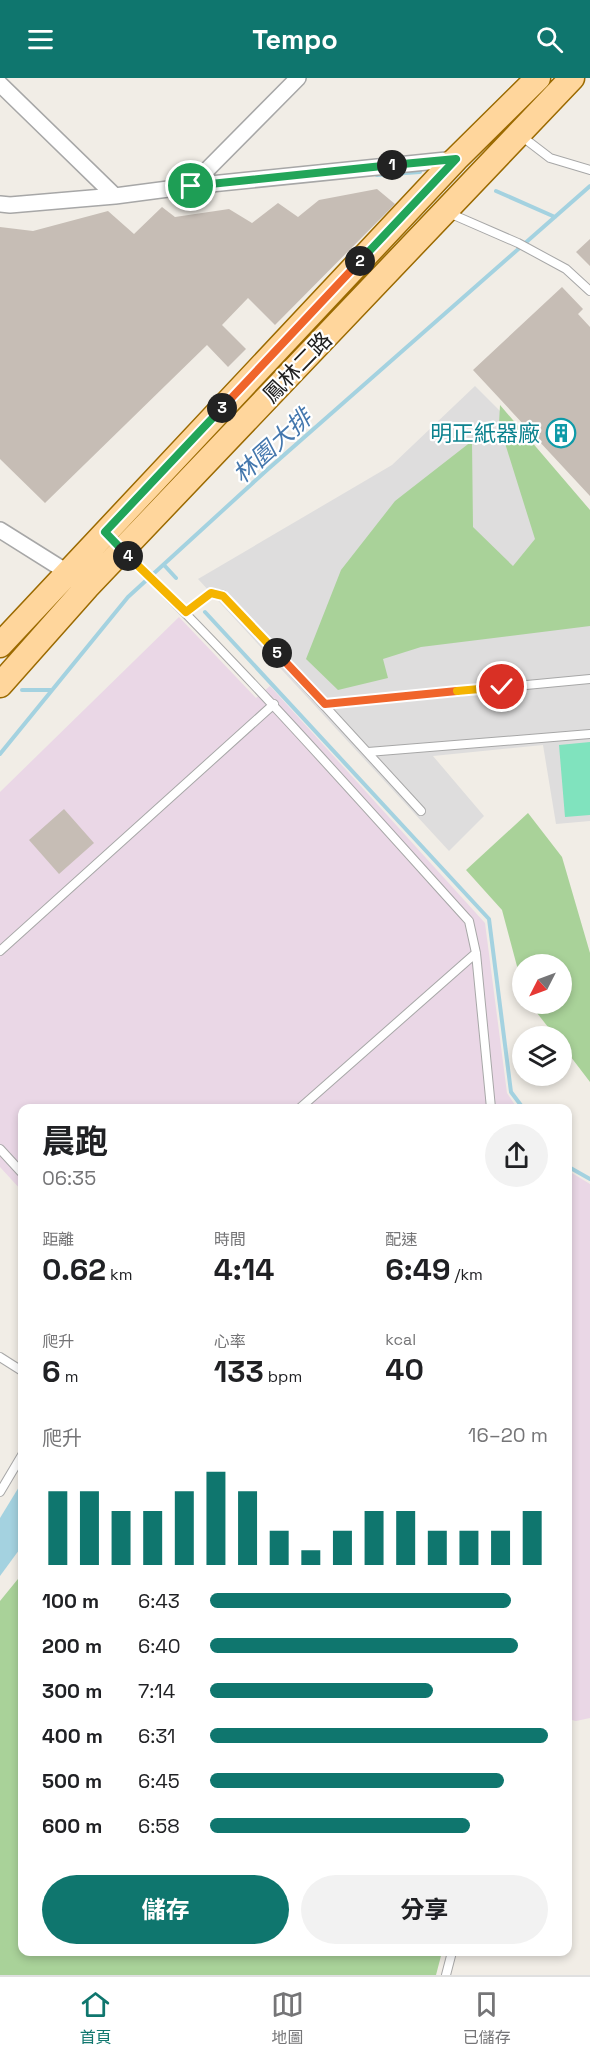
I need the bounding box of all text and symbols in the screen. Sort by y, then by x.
text: Tempo [252,22,338,57]
icon: menu [24,23,57,56]
icon: search [533,23,566,56]
pin: 1 [377,150,407,180]
text: 1 [388,154,396,175]
pin [165,160,216,211]
icon: arrive [174,169,207,202]
pin: 2 [345,246,375,276]
text: 2 [355,250,365,271]
street label: 鳳林二路 [256,326,338,408]
pin: 3 [207,393,237,423]
text: 3 [217,397,227,418]
water label: 林園大排 [226,400,320,490]
building icon: 明正紙器廠 [545,417,577,449]
place label: 明正紙器廠 [430,419,540,447]
pin: 4 [113,541,143,571]
text: 4 [123,545,133,566]
pin: 5 [262,638,292,668]
text: 5 [272,642,282,663]
pin [476,661,527,712]
icon: check [485,670,518,703]
north arrow [512,954,572,1014]
map controls [512,954,572,1086]
button: layers [512,1026,572,1086]
text: 晨跑 [42,1121,108,1163]
button: share [485,1124,548,1187]
text: 06:35 [42,1165,96,1191]
text: 距離 [42,1229,74,1250]
text: 時間 [214,1229,246,1250]
text: 配速 [385,1229,417,1250]
text: 0.62 [42,1250,106,1289]
text: 4:14 [214,1250,274,1289]
text: 6:49 [385,1250,450,1289]
text: km [106,1264,132,1285]
text: /km [450,1264,483,1285]
text: kcal [385,1329,416,1350]
text: 爬升 [42,1331,74,1352]
text: 心率 [214,1331,246,1352]
text: 40 [385,1350,424,1389]
text: 6 [42,1352,61,1391]
text: 133 [214,1352,264,1391]
text: m [61,1366,78,1387]
text: bpm [264,1366,302,1387]
text: 16–20 m [468,1422,548,1448]
text: 爬升 [42,1425,82,1451]
text: 100 m [42,1588,99,1614]
text: 6:43 [138,1588,180,1614]
text: 200 m [42,1633,102,1659]
text: 6:40 [138,1633,181,1659]
text: 300 m [42,1678,102,1704]
text: 7:14 [138,1678,175,1704]
text: 400 m [42,1723,103,1749]
text: 6:31 [138,1723,175,1749]
text: 500 m [42,1768,102,1794]
text: 6:45 [138,1768,180,1794]
text: 600 m [42,1813,102,1839]
text: 6:58 [138,1813,180,1839]
button: 儲存 [42,1875,289,1944]
button: 分享 [301,1875,548,1944]
tab: 首頁 [79,1988,112,2048]
tab: 地圖 [271,1988,304,2048]
tab: 已儲存 [463,1988,511,2048]

